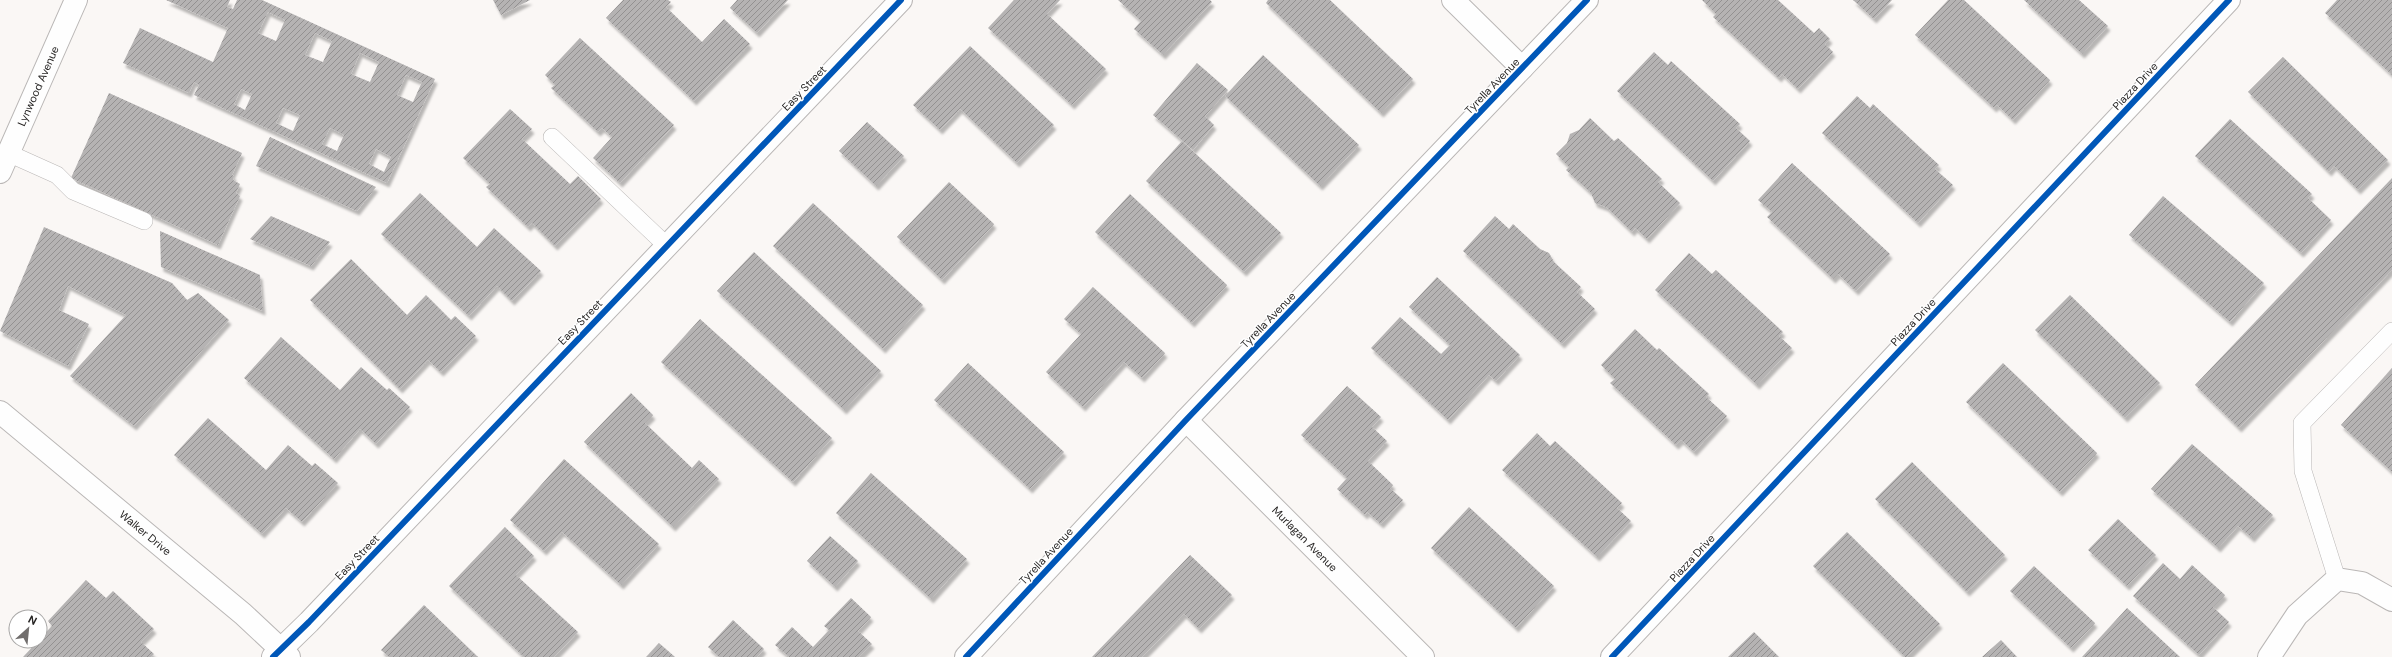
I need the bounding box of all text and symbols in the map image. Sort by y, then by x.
street label: Lynwood Avenue [14,44,62,128]
street label: Tyrella Avenue [1462,55,1522,117]
street label: Piazza Drive [2109,59,2161,113]
street label: Easy Street [779,62,829,114]
street label: Tyrella Avenue [1238,289,1298,351]
street label: Piazza Drive [1887,295,1939,349]
street label: Easy Street [555,296,605,348]
street label: Murlagan Avenue [1269,503,1340,574]
street label: Walker Drive [117,507,174,558]
street label: Tyrella Avenue [1016,525,1076,587]
street label: Easy Street [332,531,382,583]
street label: Piazza Drive [1666,531,1718,585]
north arrow [8,609,48,649]
text: N [26,612,39,628]

